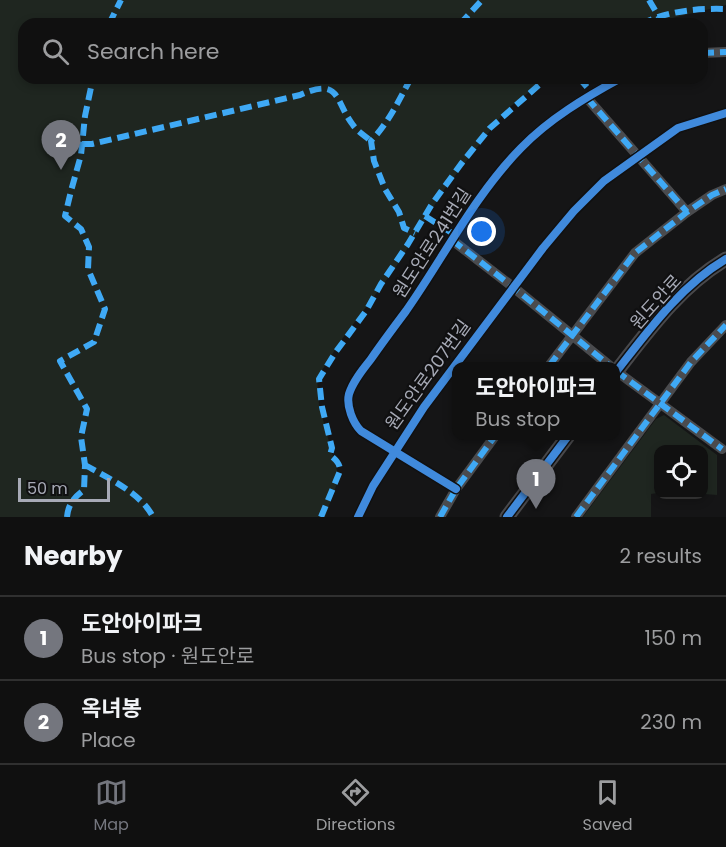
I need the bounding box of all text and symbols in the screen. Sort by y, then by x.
search box [18,18,708,84]
icon: search [39,35,72,68]
text: Search here [87,36,220,67]
pin: 2 [42,120,80,170]
street label: 원도안로241번길 [387,183,477,303]
your location [467,217,496,246]
street label: 원도안로 [624,269,687,335]
street label: 원도안로207번길 [379,314,476,435]
popup [452,362,620,440]
text: 도안아이파크 [475,372,597,403]
text: Bus stop [475,405,560,433]
map controls [654,445,708,499]
button: locate [654,445,708,499]
pin: 1 [516,460,556,509]
scale bar [18,475,110,502]
text: 50 m [27,477,68,500]
text: Nearby [24,538,122,574]
text: 2 results [619,542,702,570]
text: 도안아이파크 [81,608,202,639]
text: 1 [40,624,47,652]
text: 150 m [645,624,702,652]
text: Bus stop · 원도안로 [81,642,254,670]
text: 옥녀봉 [81,693,142,724]
text: 2 [38,708,49,736]
text: 230 m [640,708,702,736]
text: Place [81,726,136,754]
tab: Map [94,776,129,837]
tab: Directions [316,776,395,837]
tab: Saved [583,776,632,837]

